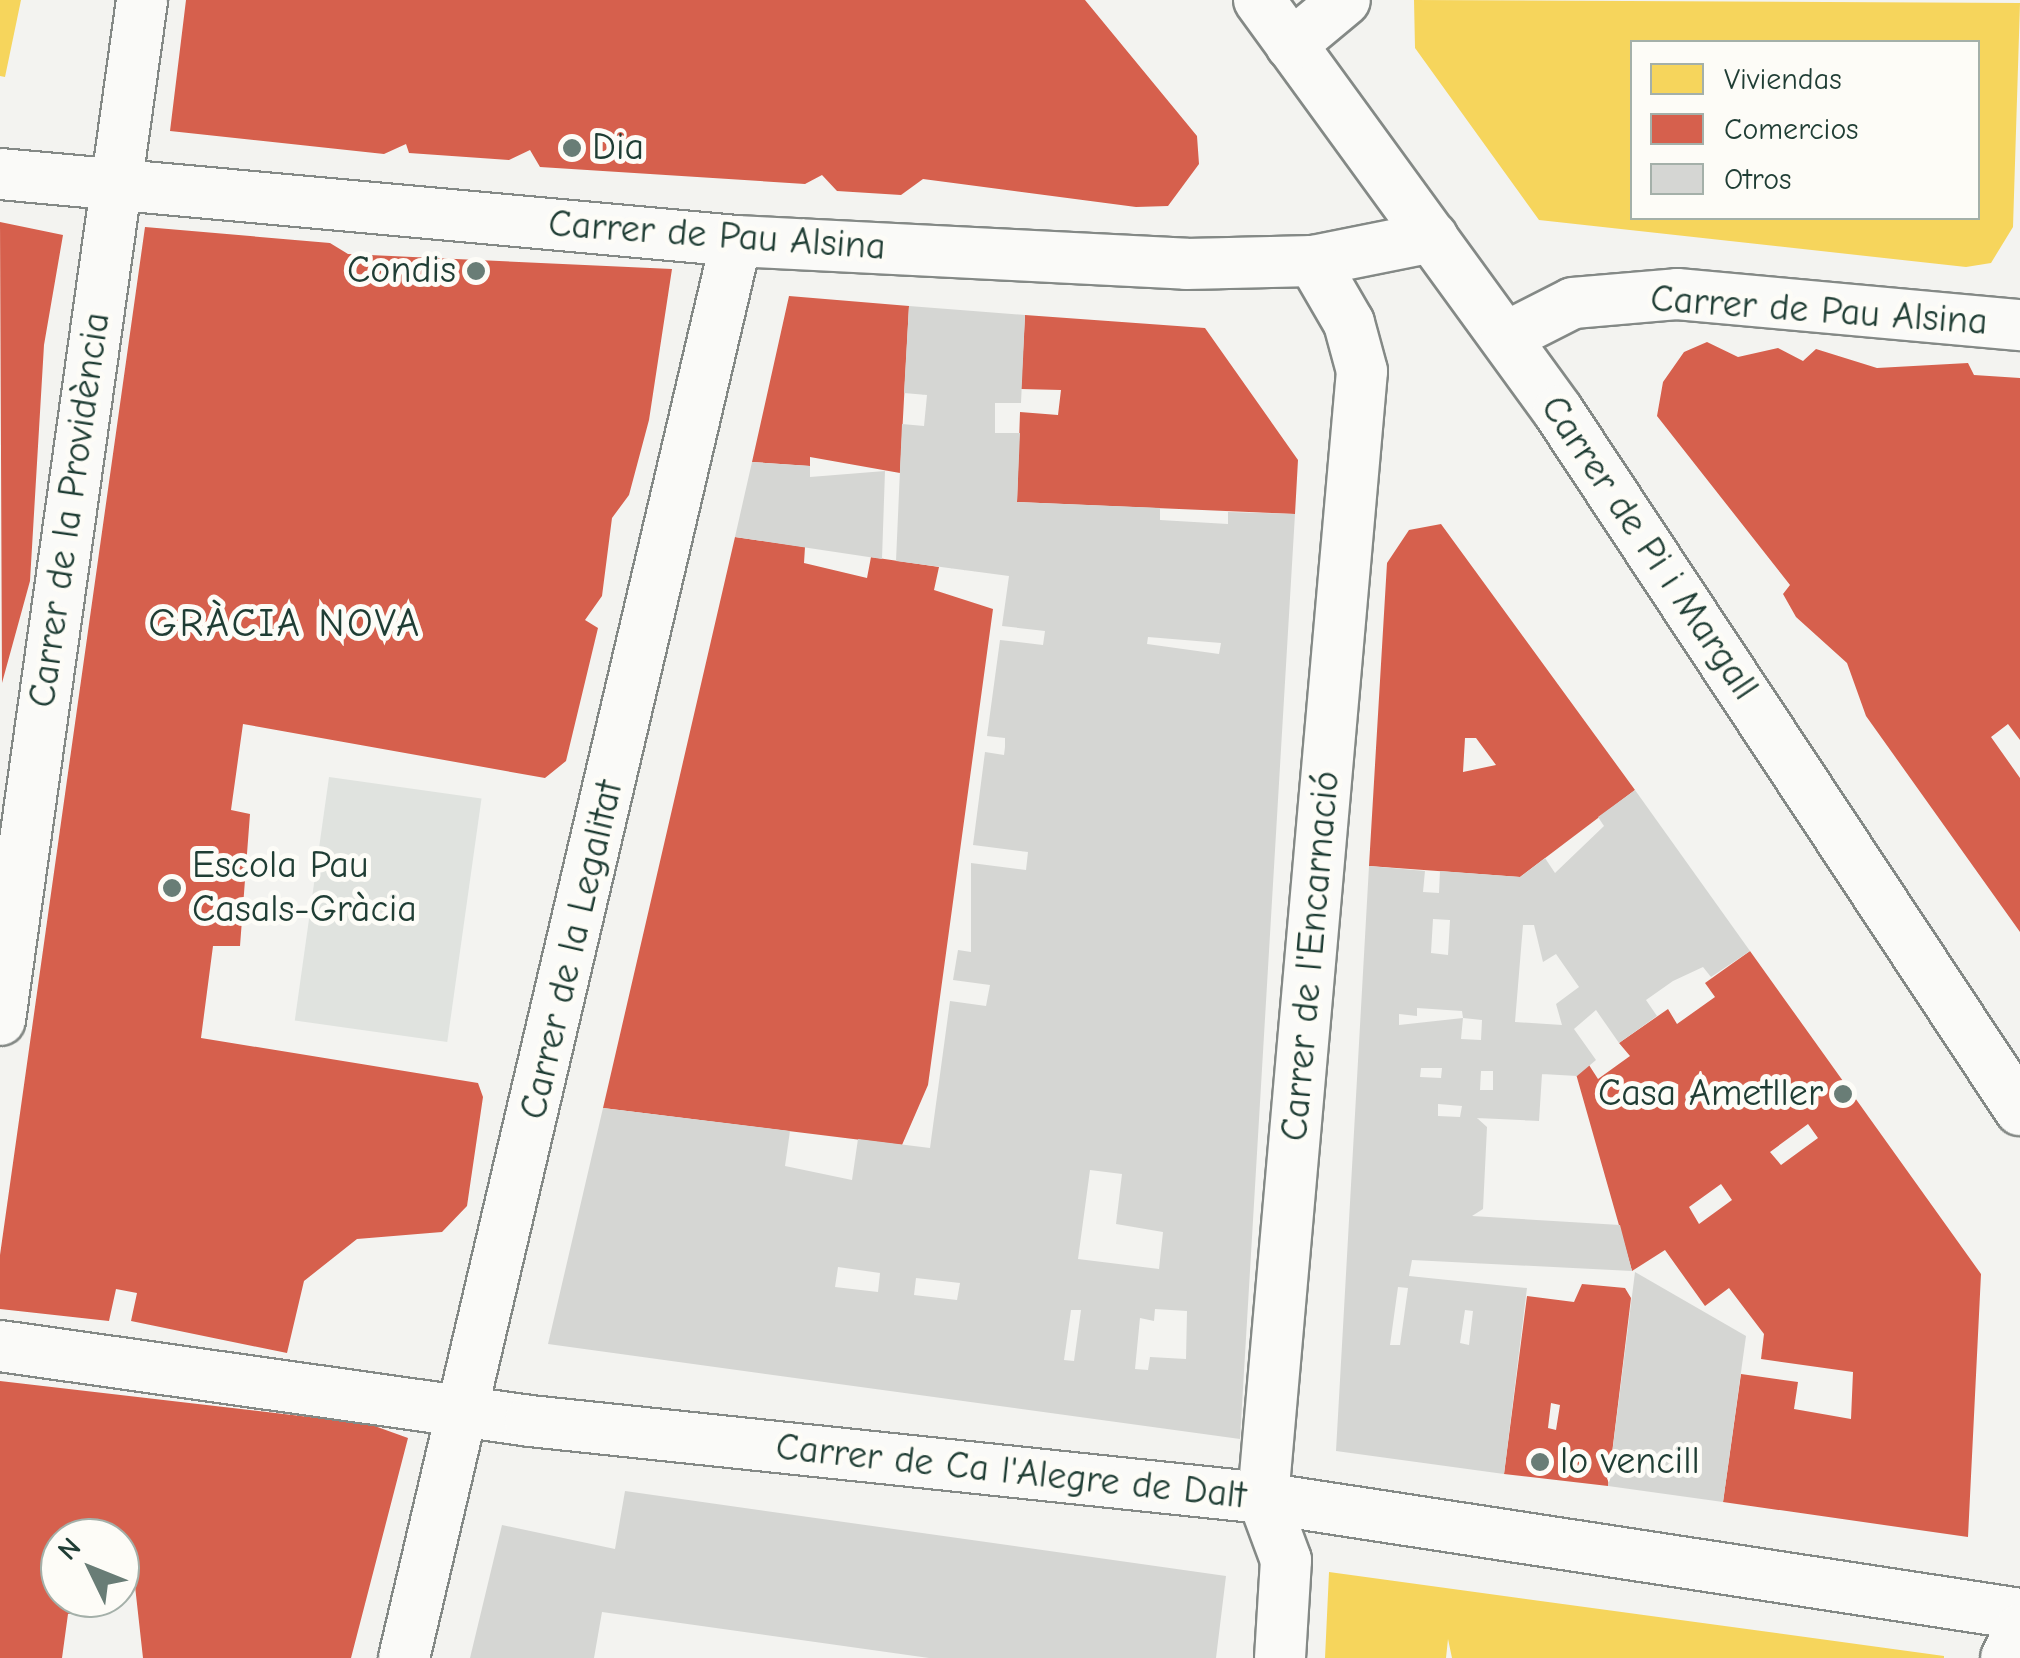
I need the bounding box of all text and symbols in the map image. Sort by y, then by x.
legend [1630,40,1980,220]
text: Viviendas [1724,62,1842,97]
text: Comercios [1724,112,1859,147]
place label: Dia [592,125,644,171]
marker: Dia [561,137,583,159]
text: Otros [1724,162,1791,197]
street label: Carrer de Pau Alsina [547,201,887,271]
place label: Condis [347,248,456,294]
marker: Condis [465,260,487,282]
street label: Carrer de Pau Alsina [1649,276,1989,346]
street label: Carrer de la Providència [20,310,120,710]
street label: Carrer de Pi i Margall [1530,387,1768,709]
district label: GRÀCIA NOVA [148,599,422,647]
street label: Carrer de l'Encarnació [1272,769,1350,1143]
street label: Carrer de la Legalitat [511,776,633,1124]
place label: Escola Pau Casals-Gràcia [192,843,417,932]
marker: Escola Pau Casals-Gràcia [161,877,183,899]
place label: Casa Ametller [1598,1071,1823,1117]
marker: Casa Ametller [1832,1083,1854,1105]
street label: Carrer de Ca l'Alegre de Dalt [774,1425,1248,1519]
place label: lo vencill [1560,1439,1700,1485]
marker: lo vencill [1529,1451,1551,1473]
north arrow [40,1518,140,1618]
text: N [52,1531,87,1567]

